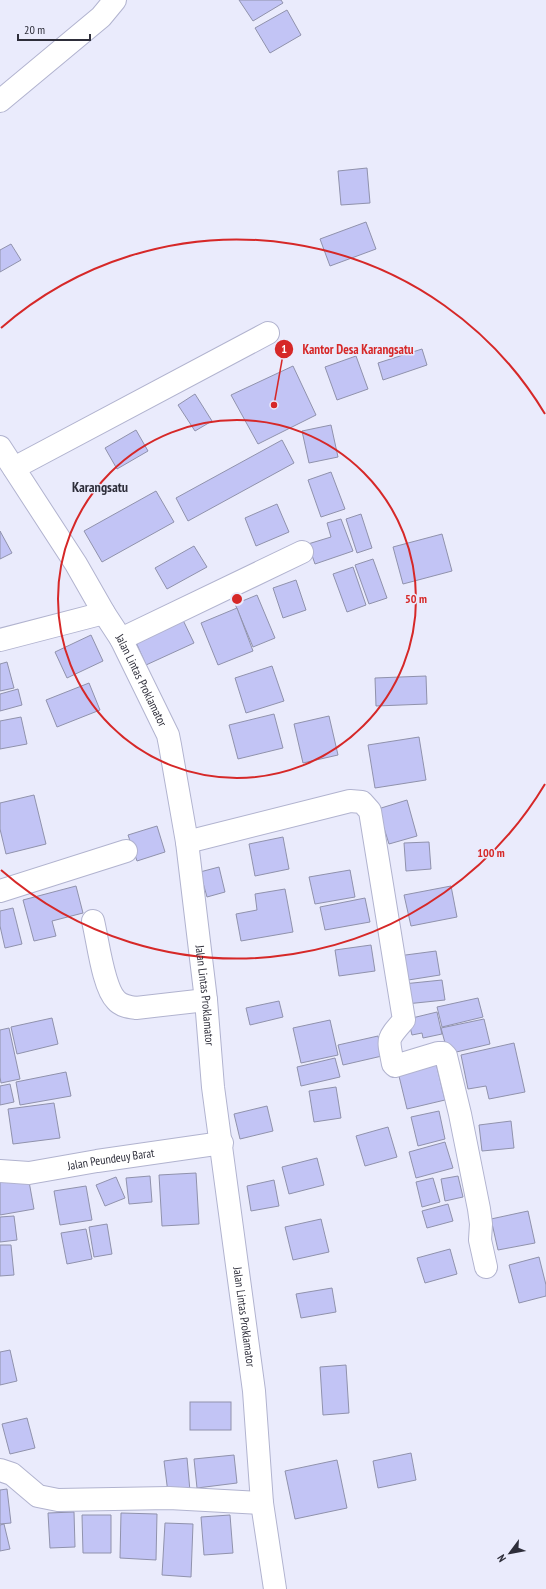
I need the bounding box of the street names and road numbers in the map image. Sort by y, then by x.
street label: Jalan Lintas Proklamator [112,630,171,729]
street label: Jalan Lintas Proklamator [192,943,218,1047]
street label: Jalan Peundeuy Barat [65,1145,156,1173]
street label: Jalan Lintas Proklamator [230,1265,259,1369]

